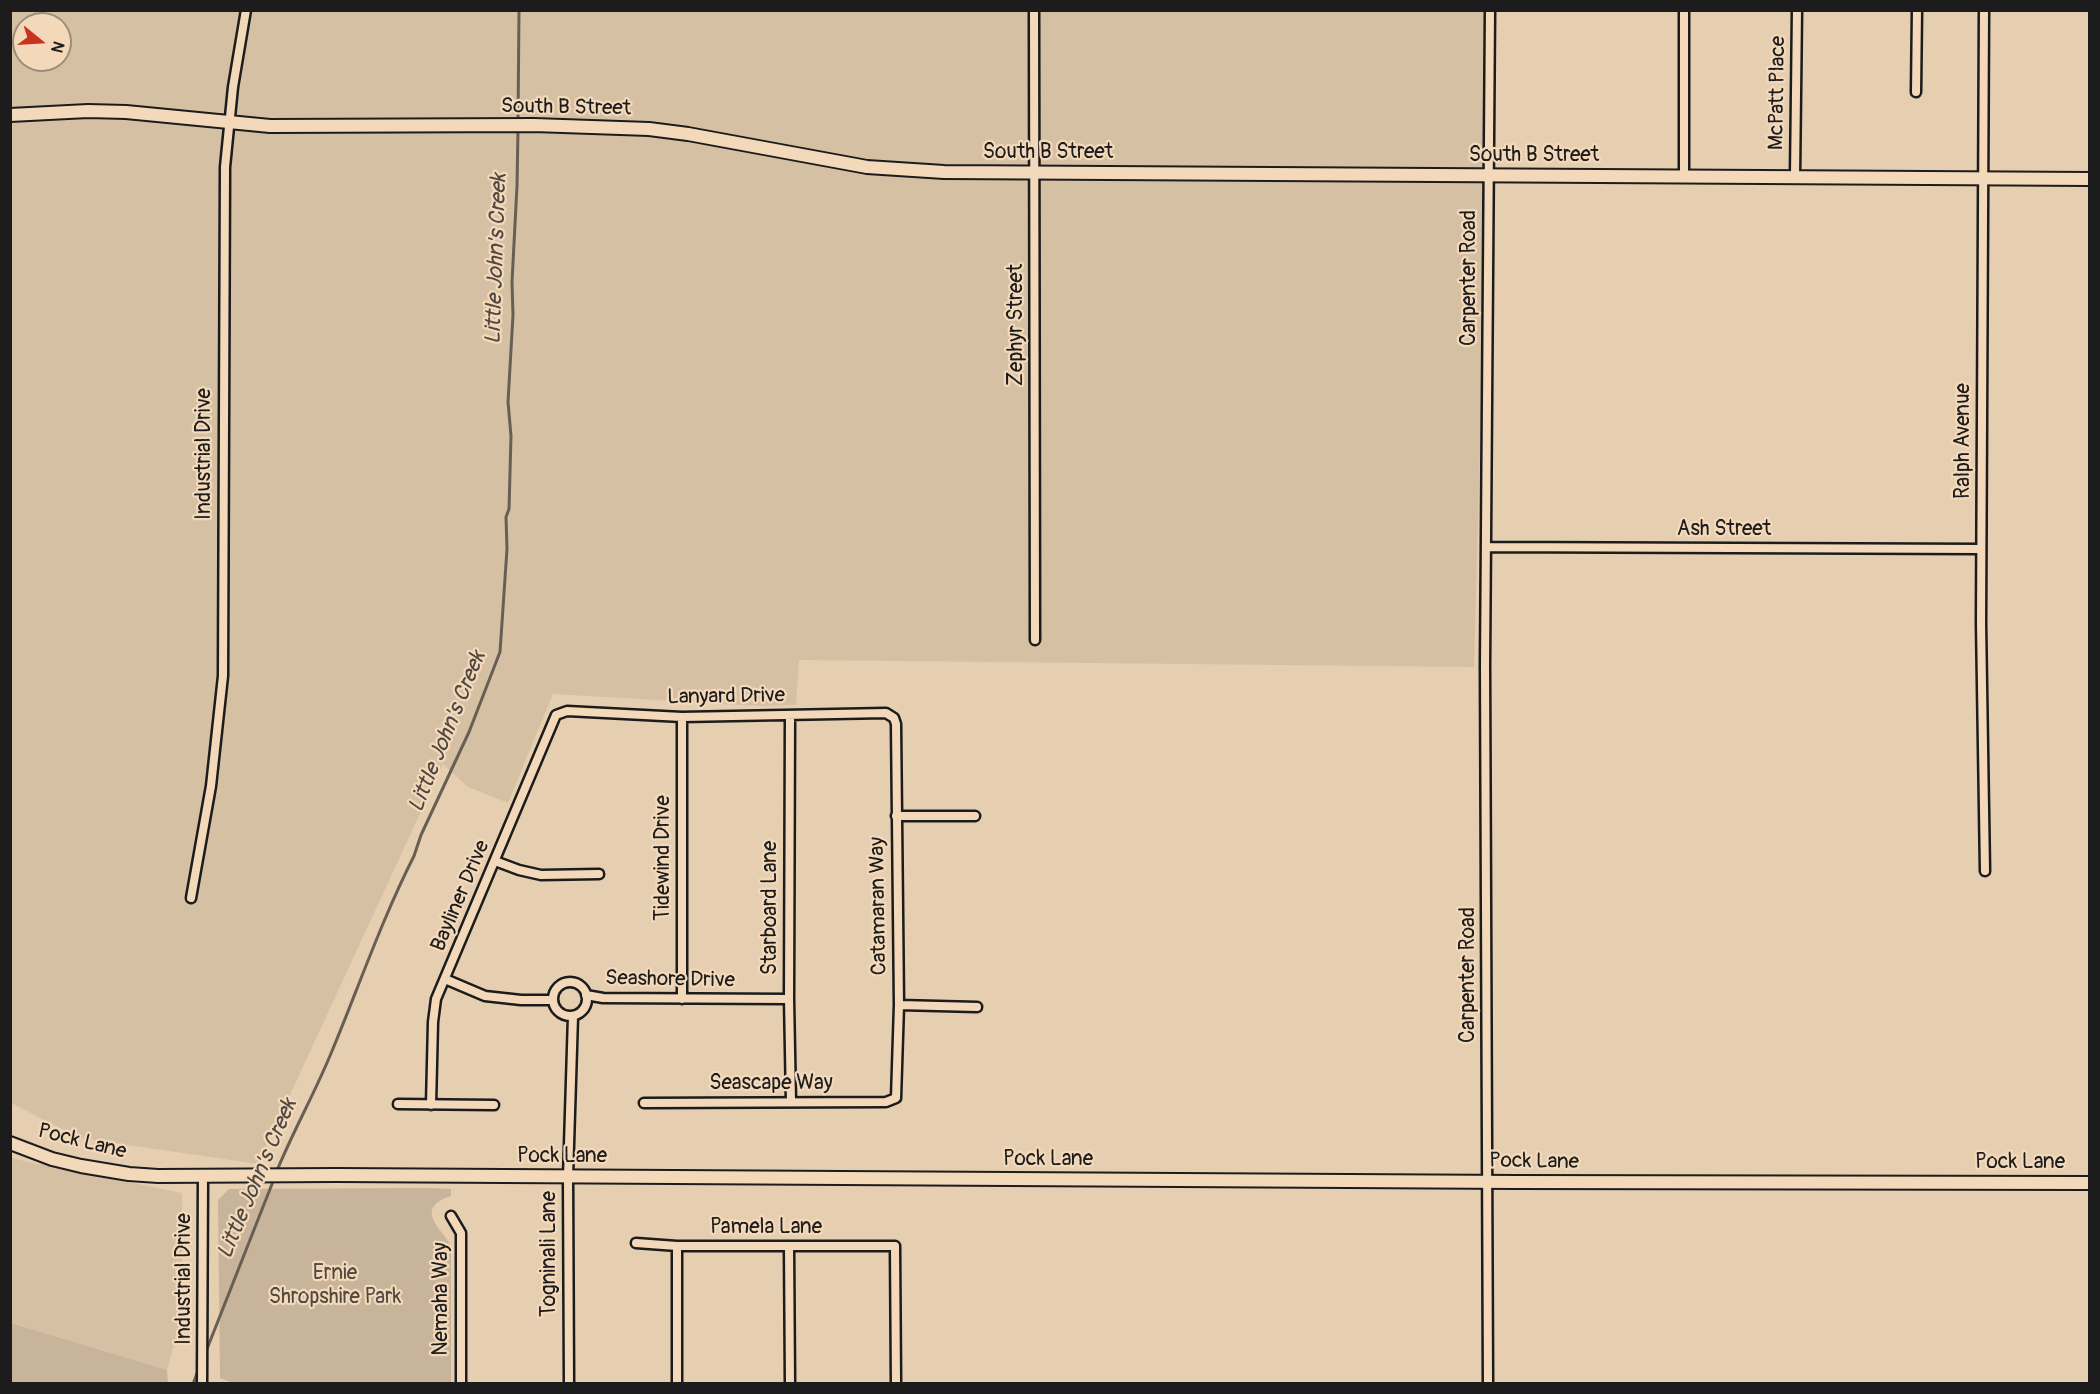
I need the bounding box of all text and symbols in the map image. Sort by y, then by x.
north arrow [12,12,72,72]
street label: McPatt Place [1764,36,1792,150]
text: N [46,39,68,55]
street label: South B Street [501,94,631,122]
street label: South B Street [983,140,1113,166]
street label: South B Street [1469,143,1599,169]
water label: Little John's Creek [481,173,513,345]
street label: Carpenter Road [1457,210,1483,346]
street label: Zephyr Street [1004,264,1030,386]
street label: Ralph Avenue [1951,383,1977,499]
street label: Industrial Drive [192,388,218,520]
street label: Ash Street [1677,517,1771,543]
water label: Little John's Creek [404,648,492,816]
street label: Lanyard Drive [667,683,785,711]
street label: Tidewind Drive [651,795,677,921]
street label: Bayliner Drive [426,837,496,955]
street label: Catamaran Way [865,837,893,975]
street label: Starboard Lane [758,841,784,975]
street label: Carpenter Road [1456,907,1482,1043]
street label: Seashore Drive [605,966,735,994]
street label: Seascape Way [709,1071,833,1097]
water label: Little John's Creek [212,1095,304,1263]
street label: Pock Lane [35,1119,129,1165]
street label: Pock Lane [517,1144,607,1170]
street label: Pock Lane [1003,1147,1093,1173]
street label: Pock Lane [1489,1149,1579,1175]
street label: Pock Lane [1975,1150,2065,1176]
street label: Togninali Lane [537,1191,563,1317]
street label: Industrial Drive [172,1213,198,1345]
street label: Pamela Lane [710,1215,822,1241]
street label: Nemaha Way [429,1242,455,1356]
park label: Ernie Shropshire Park [269,1261,401,1311]

